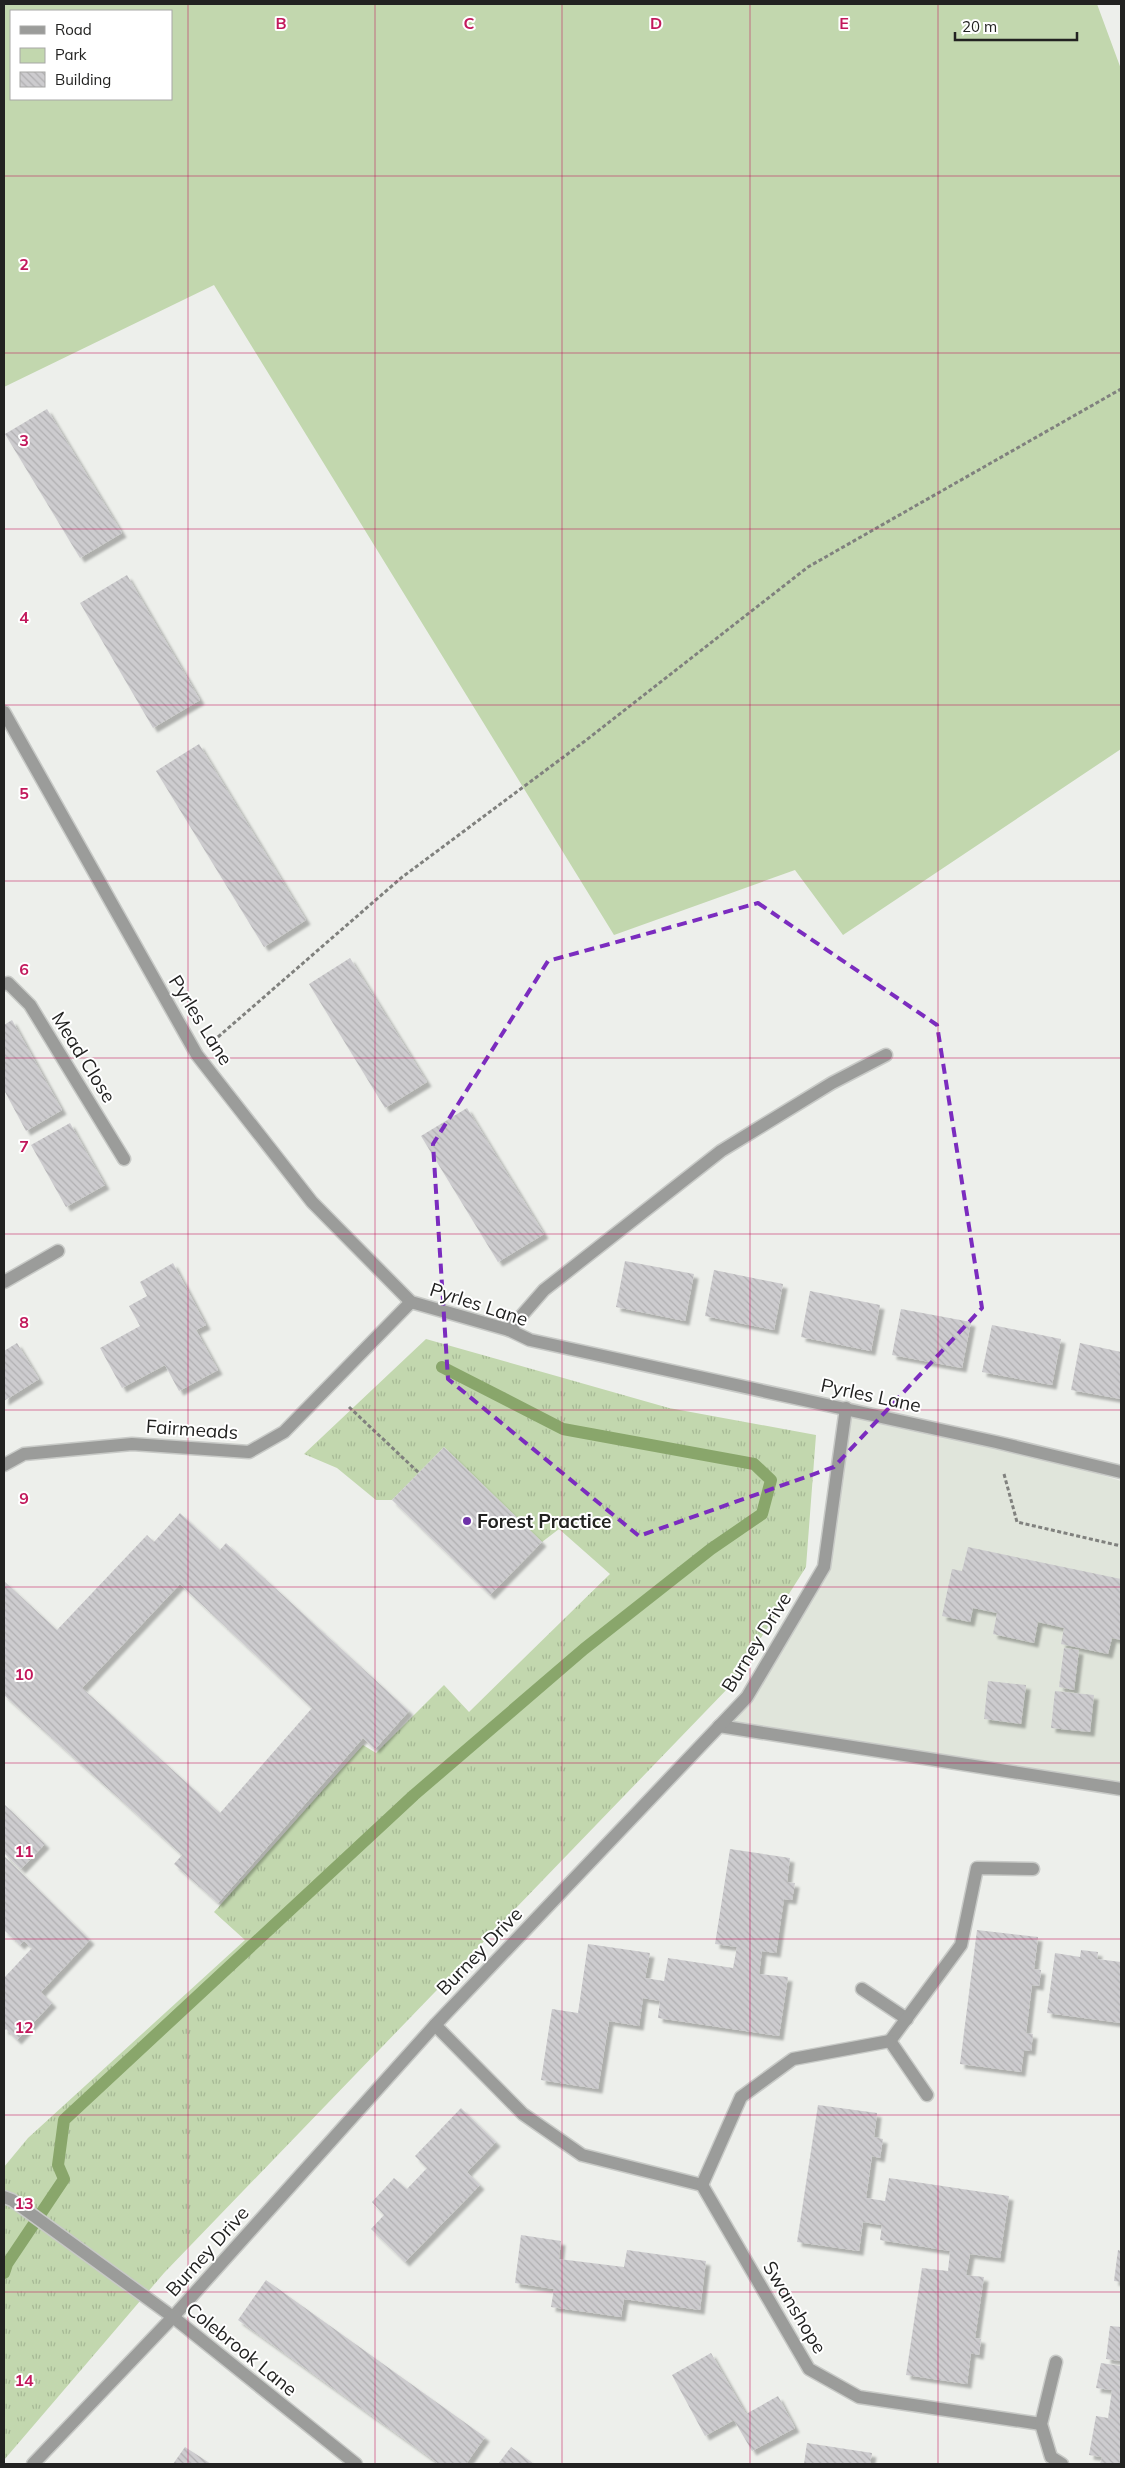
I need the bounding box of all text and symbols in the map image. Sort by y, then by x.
legend [10,10,172,100]
scale bar [955,10,1078,42]
text: B [275,13,287,33]
text: C [464,13,475,33]
text: D [650,13,662,33]
text: E [839,13,849,33]
text: 20 m [962,17,997,36]
text: Road [55,20,92,39]
text: Park [55,45,87,64]
text: Building [55,70,111,89]
text: 2 [19,254,29,274]
text: 3 [19,430,29,450]
text: 4 [19,607,29,627]
text: 5 [19,783,29,803]
text: 6 [19,959,29,979]
street label: Pyrles Lane [164,970,238,1070]
street label: Mead Close [47,1007,121,1107]
text: 7 [19,1136,29,1156]
street label: Pyrles Lane [427,1277,531,1331]
text: 8 [19,1312,29,1332]
street label: Pyrles Lane [819,1373,923,1417]
street label: Fairmeads [145,1414,239,1444]
text: 9 [19,1488,29,1508]
place label: Forest Practice [477,1509,612,1533]
marker: Forest Practice [461,1515,473,1527]
street label: Burney Drive [716,1588,796,1696]
text: 10 [14,1664,34,1684]
text: 11 [14,1841,34,1861]
street label: Burney Drive [431,1902,527,2000]
text: 12 [14,2017,34,2037]
text: 13 [14,2193,34,2213]
street label: Burney Drive [160,2201,254,2301]
street label: Swanshope [758,2256,832,2358]
street label: Colebrook Lane [182,2297,302,2401]
text: 14 [14,2370,34,2390]

